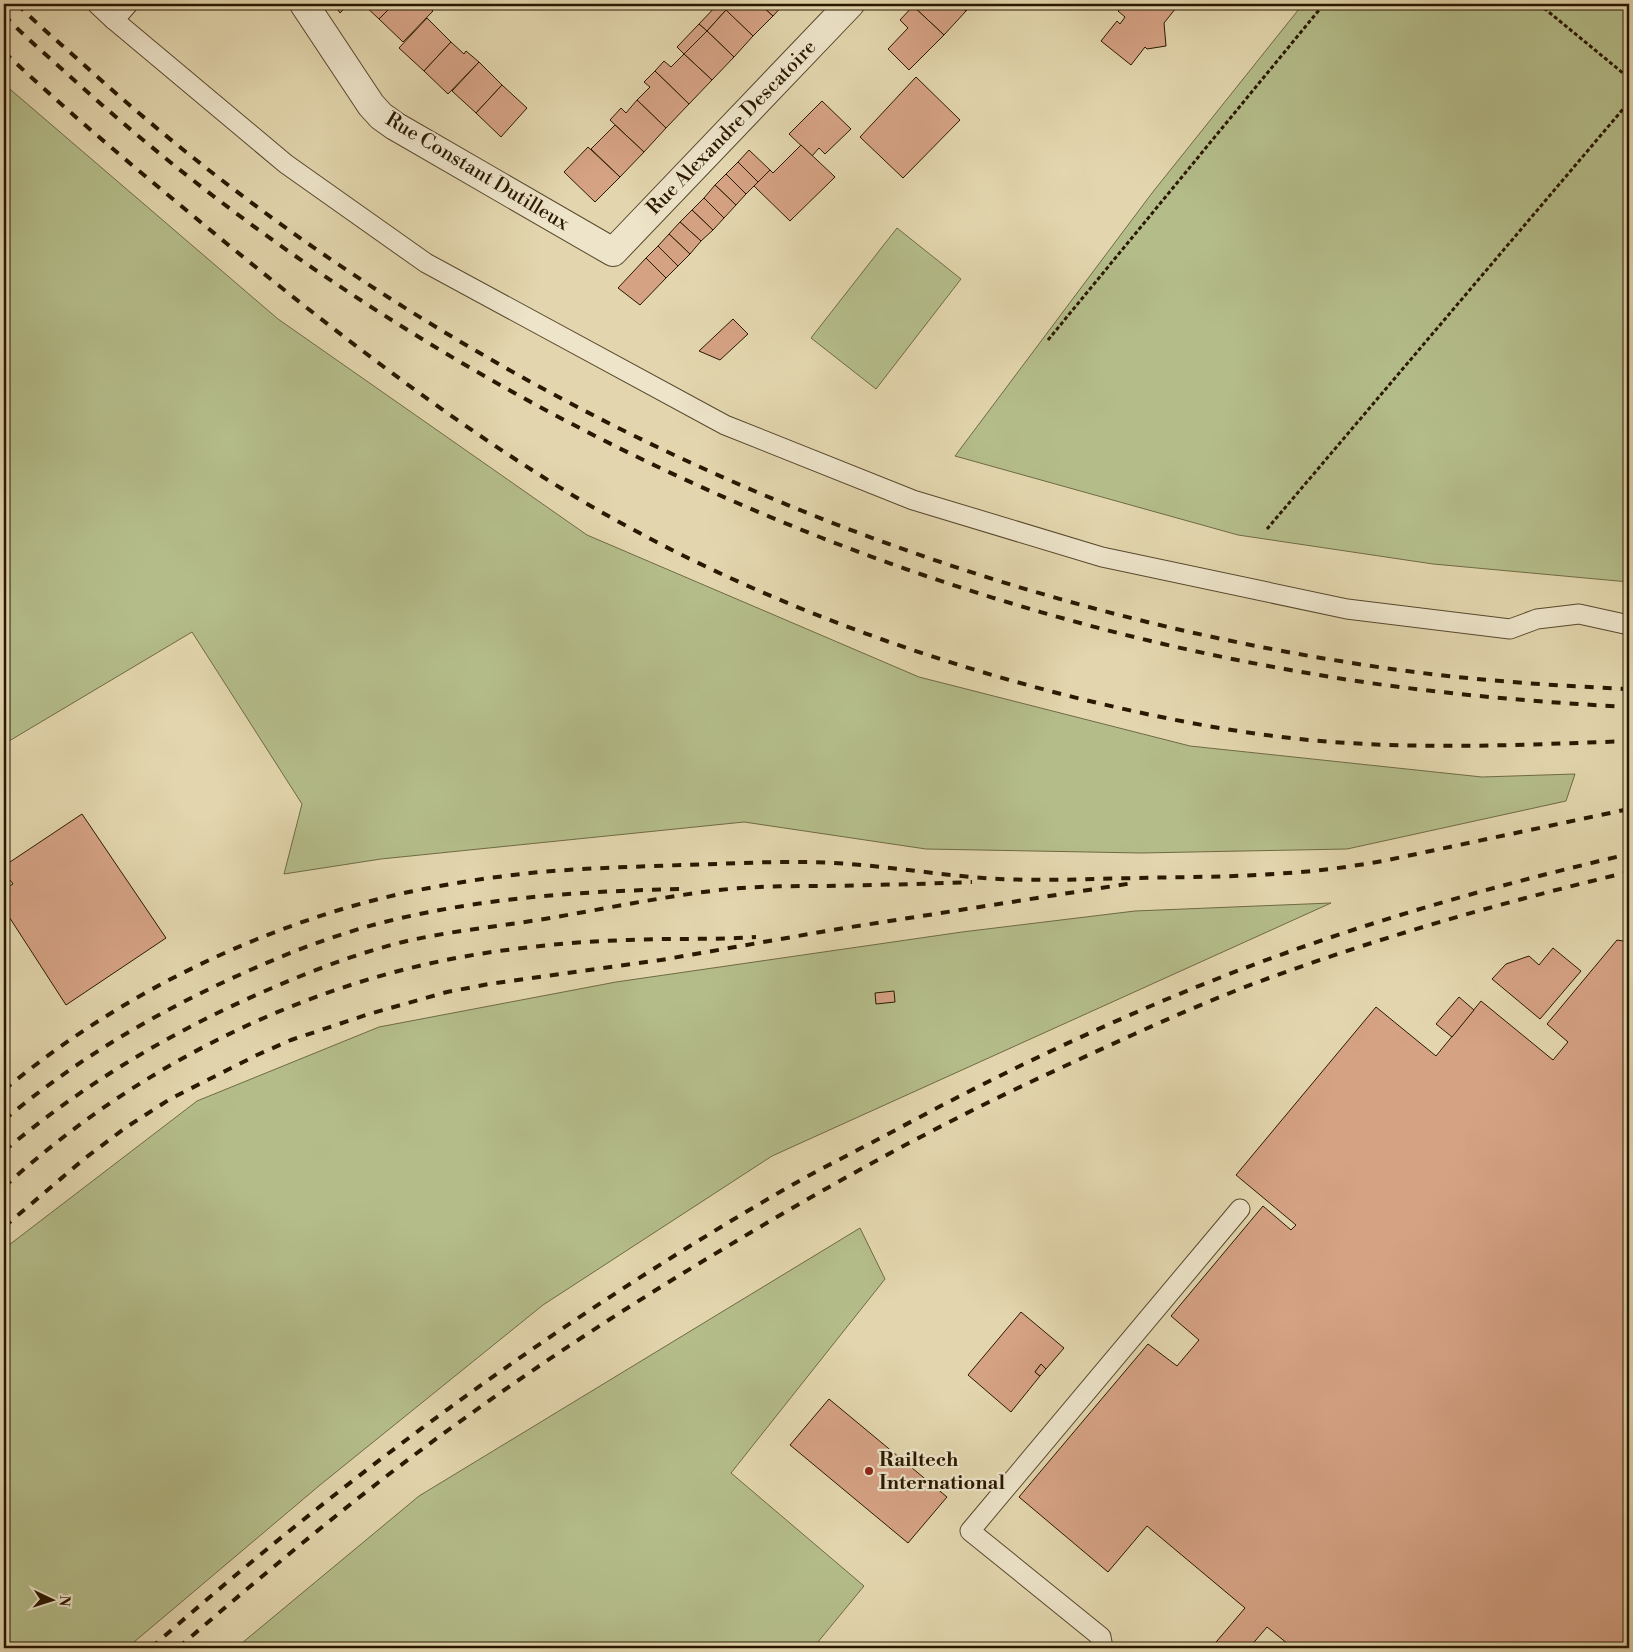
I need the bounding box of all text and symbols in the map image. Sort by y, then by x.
street label: Rue Alexandre Descatoire [642,35,822,221]
street label: Rue Constant Dutilleux [381,107,574,237]
place label: Railtech International [879,1448,1005,1496]
marker: Railtech International [863,1465,875,1477]
north arrow [28,1574,78,1624]
text: N [55,1595,73,1607]

